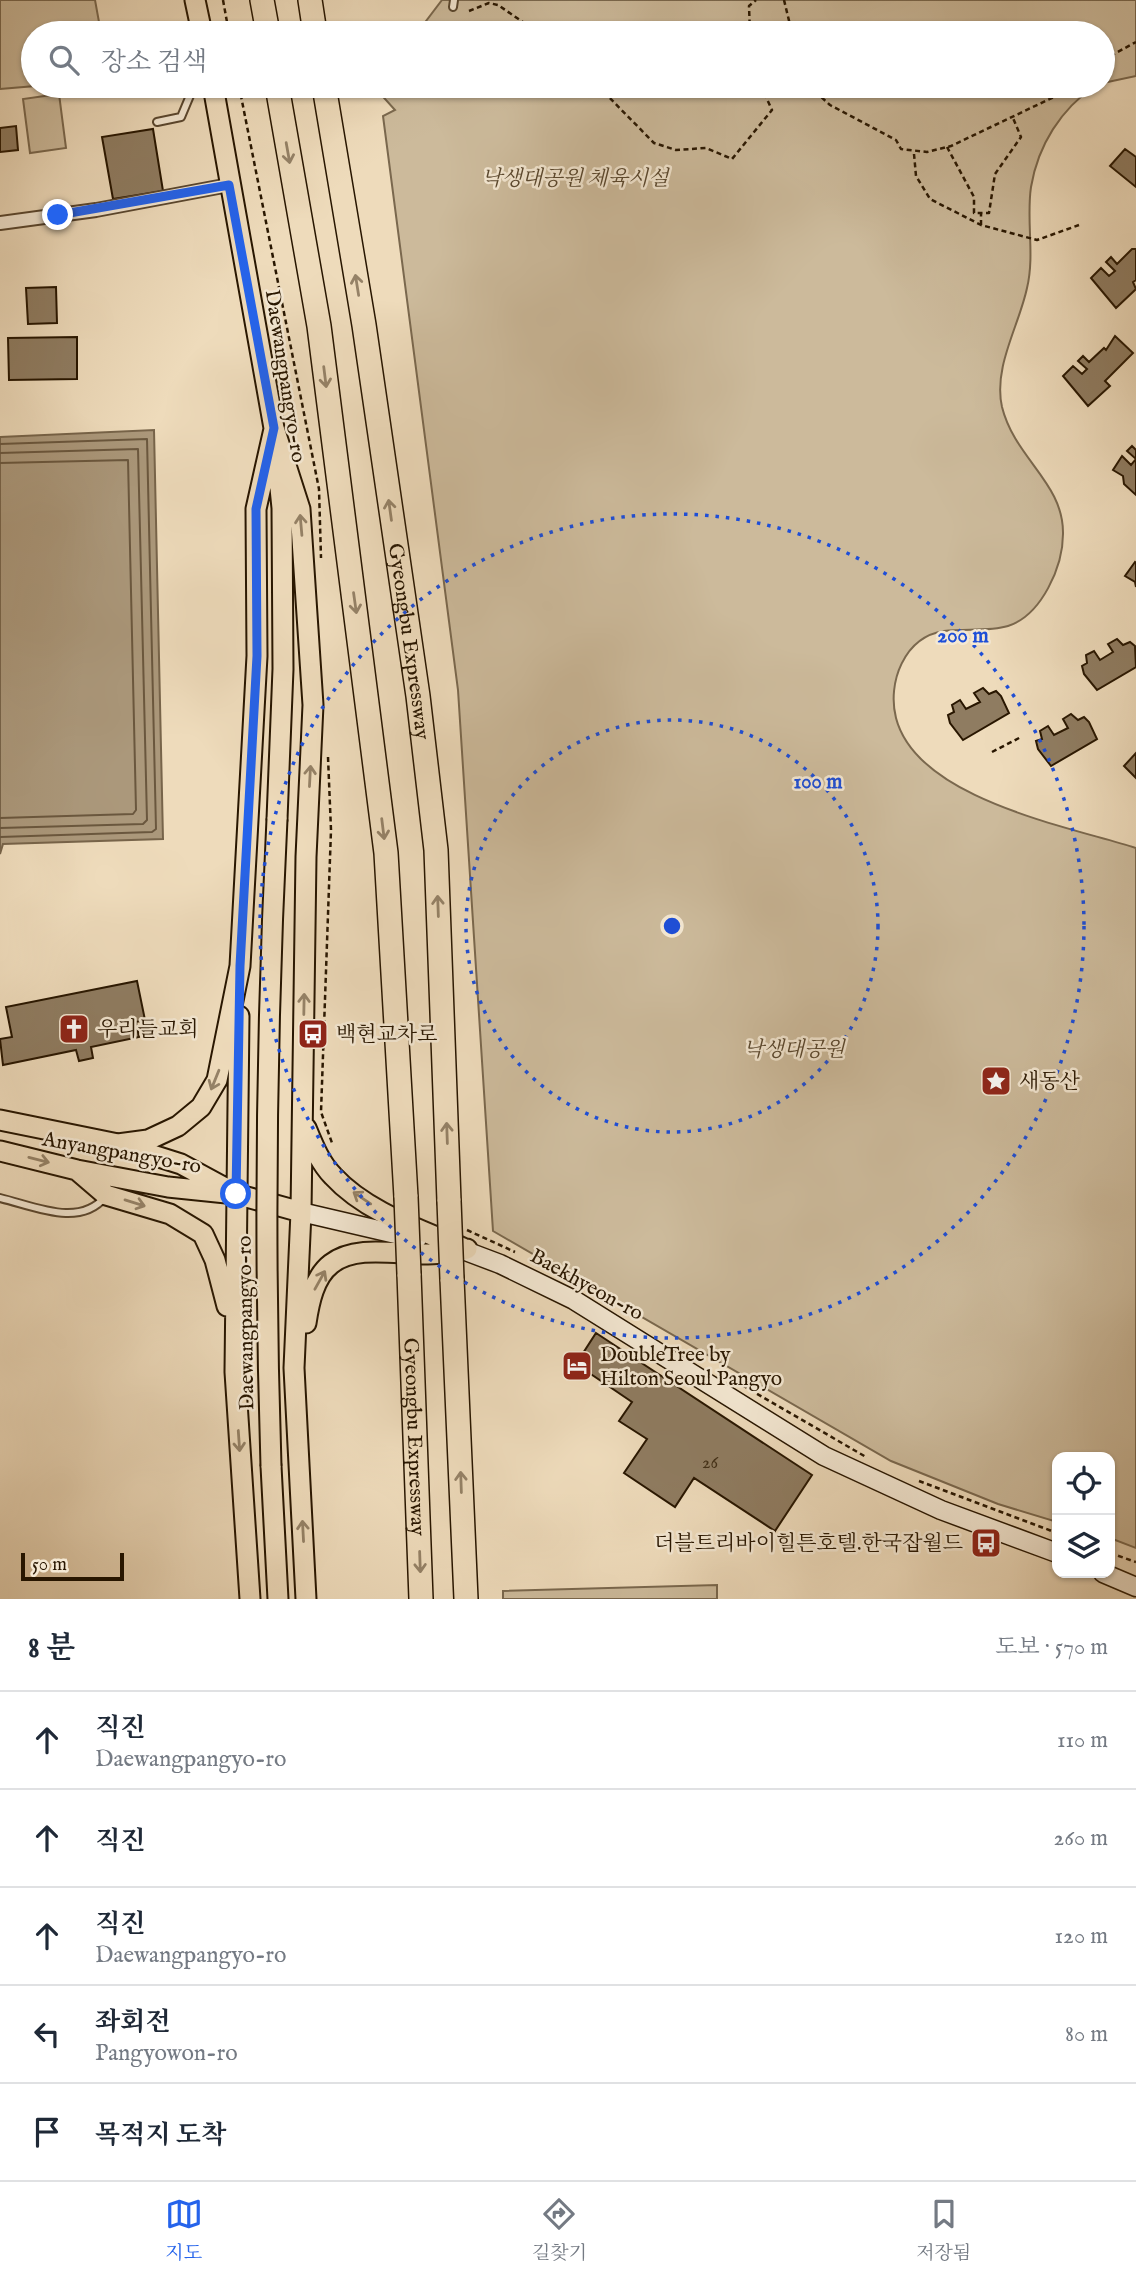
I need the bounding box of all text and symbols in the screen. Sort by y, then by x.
search box [21,21,1115,98]
icon: search [45,41,83,79]
text: 장소 검색 [101,46,207,79]
one-way arrow [282,141,296,164]
park label: 낙생대공원 체육시설 [482,166,670,193]
route end [42,199,73,230]
one-way arrow [350,274,363,297]
street label: Daewangpangyo-ro [258,288,312,465]
one-way arrow [319,366,332,388]
one-way arrow [384,499,397,522]
one-way arrow [295,514,308,537]
street label: Gyeongbu Expressway [381,542,435,742]
one-way arrow [348,591,361,614]
text: 200 m [937,623,989,650]
one-way arrow [303,765,316,788]
text: 100 m [793,769,843,796]
one-way arrow [377,817,390,840]
one-way arrow [432,895,445,918]
centre of rings [660,914,684,938]
one-way arrow [297,992,311,1015]
church icon: 우리들교회 [57,1012,91,1046]
place label: 우리들교회 [97,1017,198,1044]
bus stop icon: 백현교차로 [296,1017,330,1051]
place label: 백현교차로 [336,1022,437,1049]
park label: 낙생대공원 [743,1037,846,1064]
place icon: 새동산 [979,1064,1013,1098]
one-way arrow [207,1069,220,1090]
place label: 새동산 [1019,1069,1081,1096]
one-way arrow [440,1122,453,1145]
street label: Anyangpangyo-ro [39,1126,203,1181]
one-way arrow [27,1154,50,1168]
route start [220,1178,251,1209]
one-way arrow [353,1191,372,1205]
one-way arrow [124,1198,146,1211]
street label: Daewangpangyo-ro [231,1235,262,1411]
street label: Baekhyeon-ro [525,1243,648,1328]
one-way arrow [314,1270,327,1291]
street label: Gyeongbu Expressway [396,1337,431,1537]
place label: DoubleTree by Hilton Seoul Pangyo [600,1342,782,1393]
hotel icon: DoubleTree by Hilton Seoul Pangyo [560,1349,594,1383]
one-way arrow [233,1429,246,1452]
house number: 26 [702,1452,718,1475]
map controls [1052,1452,1115,1578]
button: locate [1052,1452,1115,1515]
one-way arrow [454,1471,467,1494]
button: layers [1052,1515,1115,1578]
one-way arrow [296,1520,309,1543]
bus stop icon: 더블트리바이힐튼호텔.한국잡월드 [969,1526,1003,1560]
place label: 더블트리바이힐튼호텔.한국잡월드 [654,1531,963,1558]
scale bar [21,1550,124,1582]
one-way arrow [413,1551,426,1574]
text: 50 m [32,1553,67,1577]
text: 8 분 [28,1630,75,1668]
text: 도보 · 570 m [995,1633,1108,1662]
text: 직진 [95,1712,145,1745]
icon: ahead [28,1721,66,1759]
text: 110 m [1057,1726,1108,1755]
text: Daewangpangyo-ro [95,1745,286,1774]
icon: ahead [28,1819,66,1857]
text: 260 m [1053,1824,1108,1853]
text: 직진 [95,1825,145,1858]
text: 직진 [95,1908,145,1941]
icon: ahead [28,1917,66,1955]
text: 120 m [1055,1922,1108,1951]
text: Daewangpangyo-ro [95,1941,286,1970]
text: 좌회전 [95,2006,170,2039]
icon: left [28,2015,66,2053]
text: 80 m [1065,2020,1108,2049]
text: Pangyowon-ro [95,2039,238,2068]
icon: arrive [28,2113,66,2151]
text: 목적지 도착 [95,2119,226,2152]
tab: 지도 [165,2195,203,2266]
tab: 길찾기 [532,2195,587,2266]
tab: 저장됨 [916,2195,971,2266]

